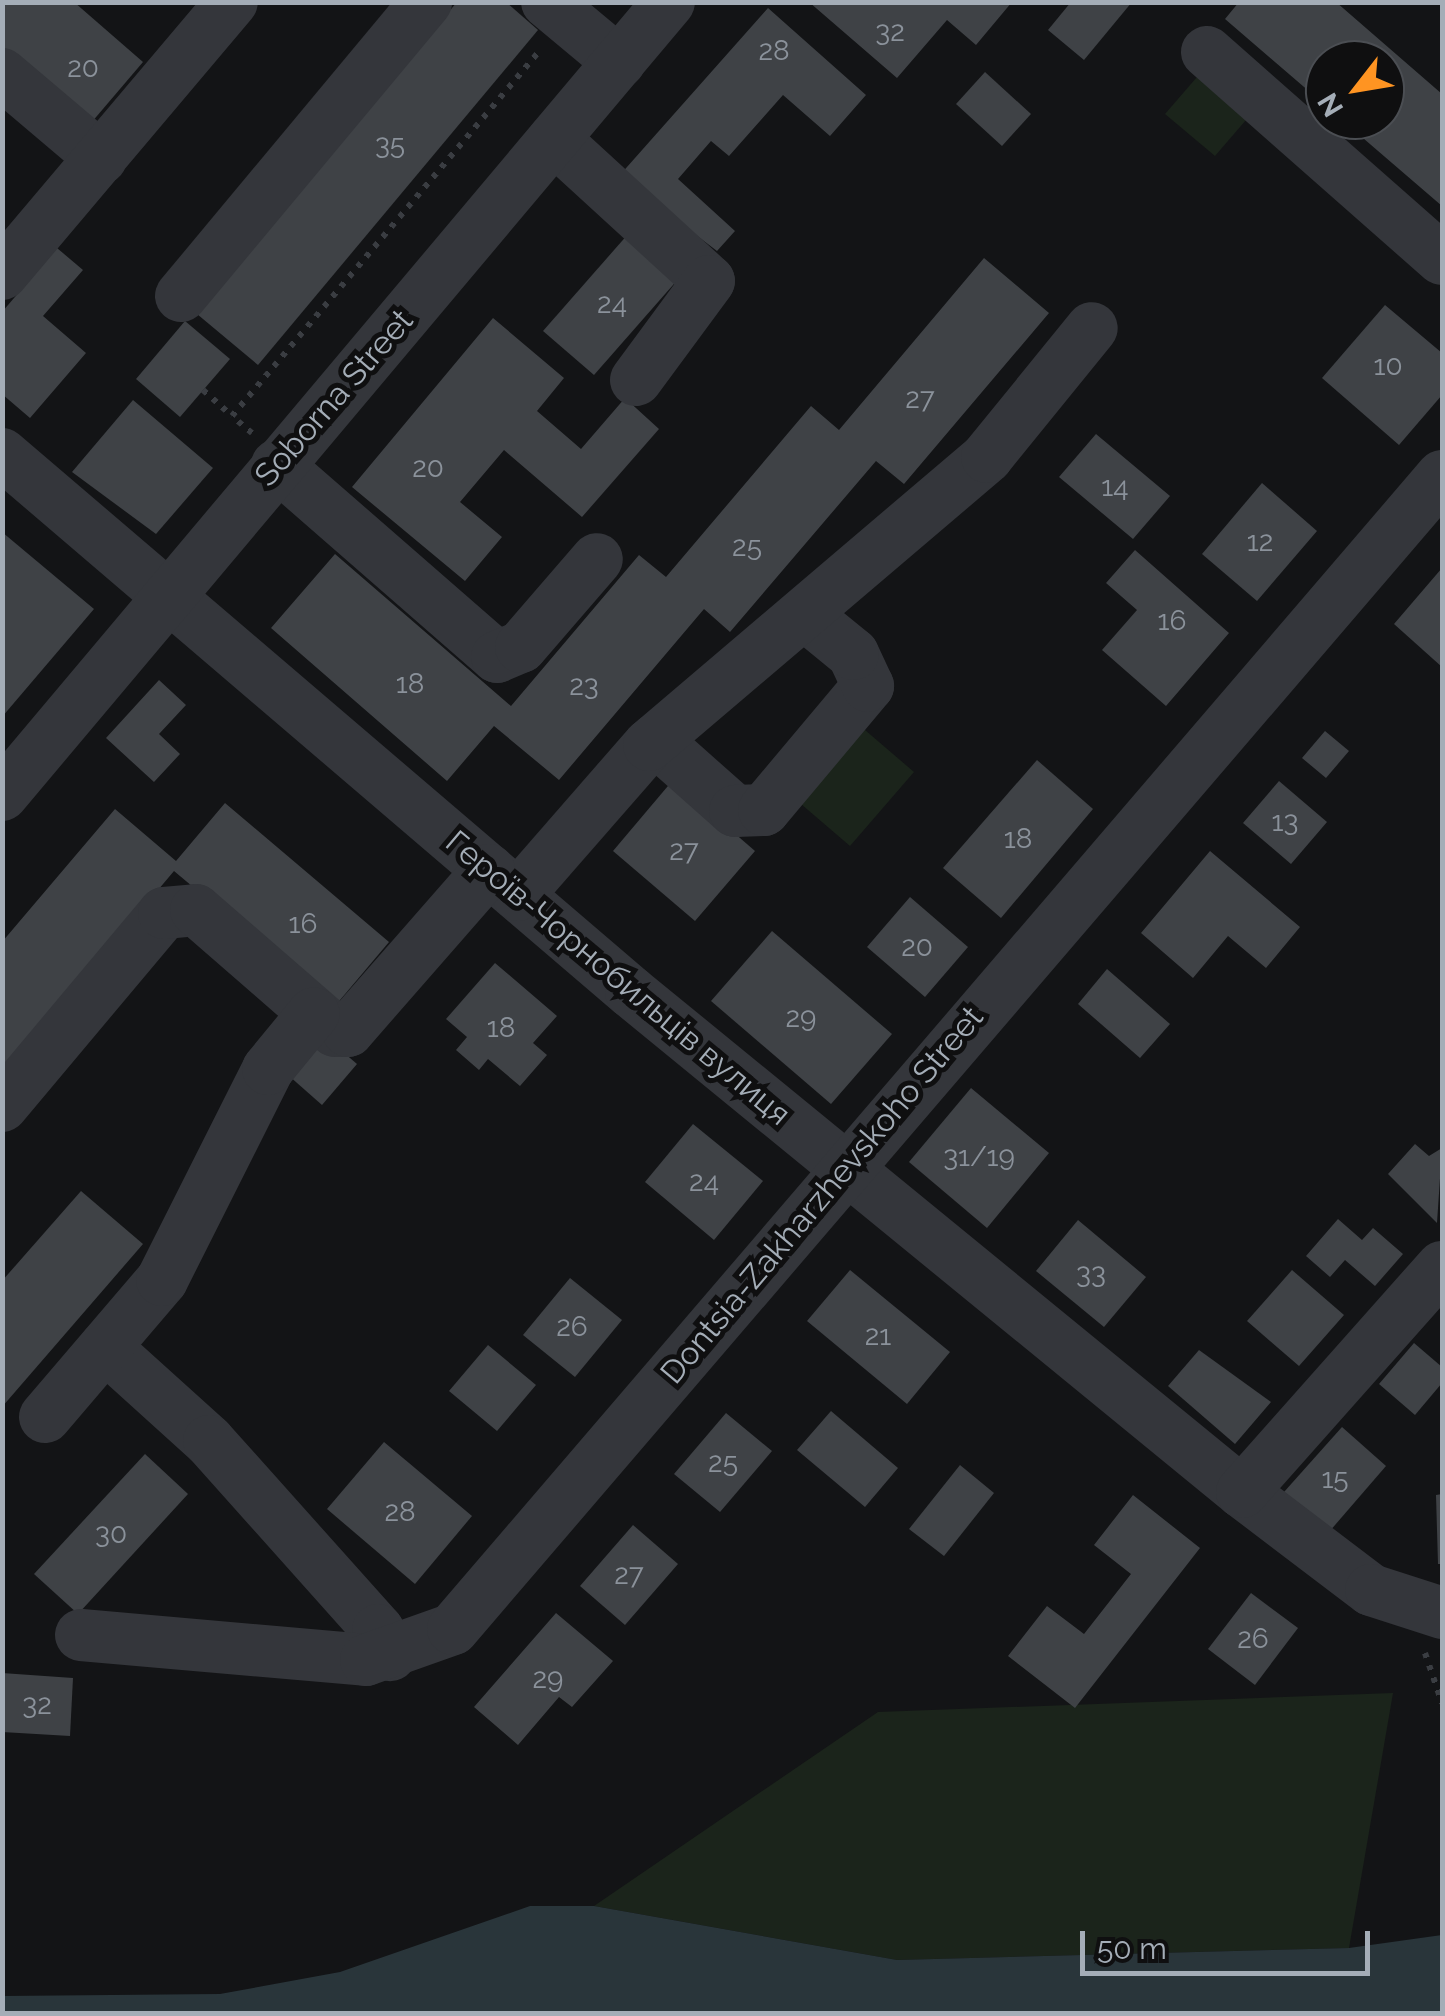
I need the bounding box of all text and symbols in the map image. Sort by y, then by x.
house number: 32 [875,15,905,49]
house number: 28 [758,34,790,68]
north arrow [1305,40,1405,140]
house number: 20 [67,51,99,85]
text: N [1311,87,1350,122]
house number: 35 [375,128,405,162]
house number: 24 [597,287,627,321]
street label: Soborna Street [247,302,421,494]
house number: 10 [1373,349,1403,383]
house number: 27 [905,382,935,416]
house number: 20 [412,451,444,485]
house number: 14 [1101,470,1129,504]
house number: 12 [1247,525,1273,559]
house number: 25 [732,530,762,564]
house number: 16 [1158,604,1186,638]
house number: 18 [396,667,424,701]
house number: 23 [569,669,599,703]
house number: 13 [1272,805,1298,839]
house number: 18 [1004,822,1032,856]
street label: Героїв-Чорнобильців вулиця [438,823,798,1133]
house number: 27 [669,834,699,868]
house number: 16 [289,907,317,941]
house number: 20 [901,930,933,964]
street label: Dontsia-Zakharzhevskoho Street [653,999,991,1391]
house number: 29 [786,1001,816,1035]
house number: 18 [487,1011,515,1045]
house number: 31/19 [943,1140,1015,1174]
house number: 24 [689,1165,719,1199]
house number: 33 [1076,1257,1106,1291]
house number: 26 [556,1310,588,1344]
house number: 21 [865,1319,891,1353]
house number: 25 [708,1446,738,1480]
house number: 15 [1321,1462,1349,1496]
house number: 28 [384,1495,416,1529]
house number: 30 [95,1517,127,1551]
house number: 27 [614,1558,644,1592]
house number: 26 [1237,1622,1269,1656]
house number: 29 [533,1662,563,1696]
house number: 32 [22,1688,52,1722]
scale bar [1085,1911,1375,1973]
text: 50 m [1097,1931,1167,1966]

